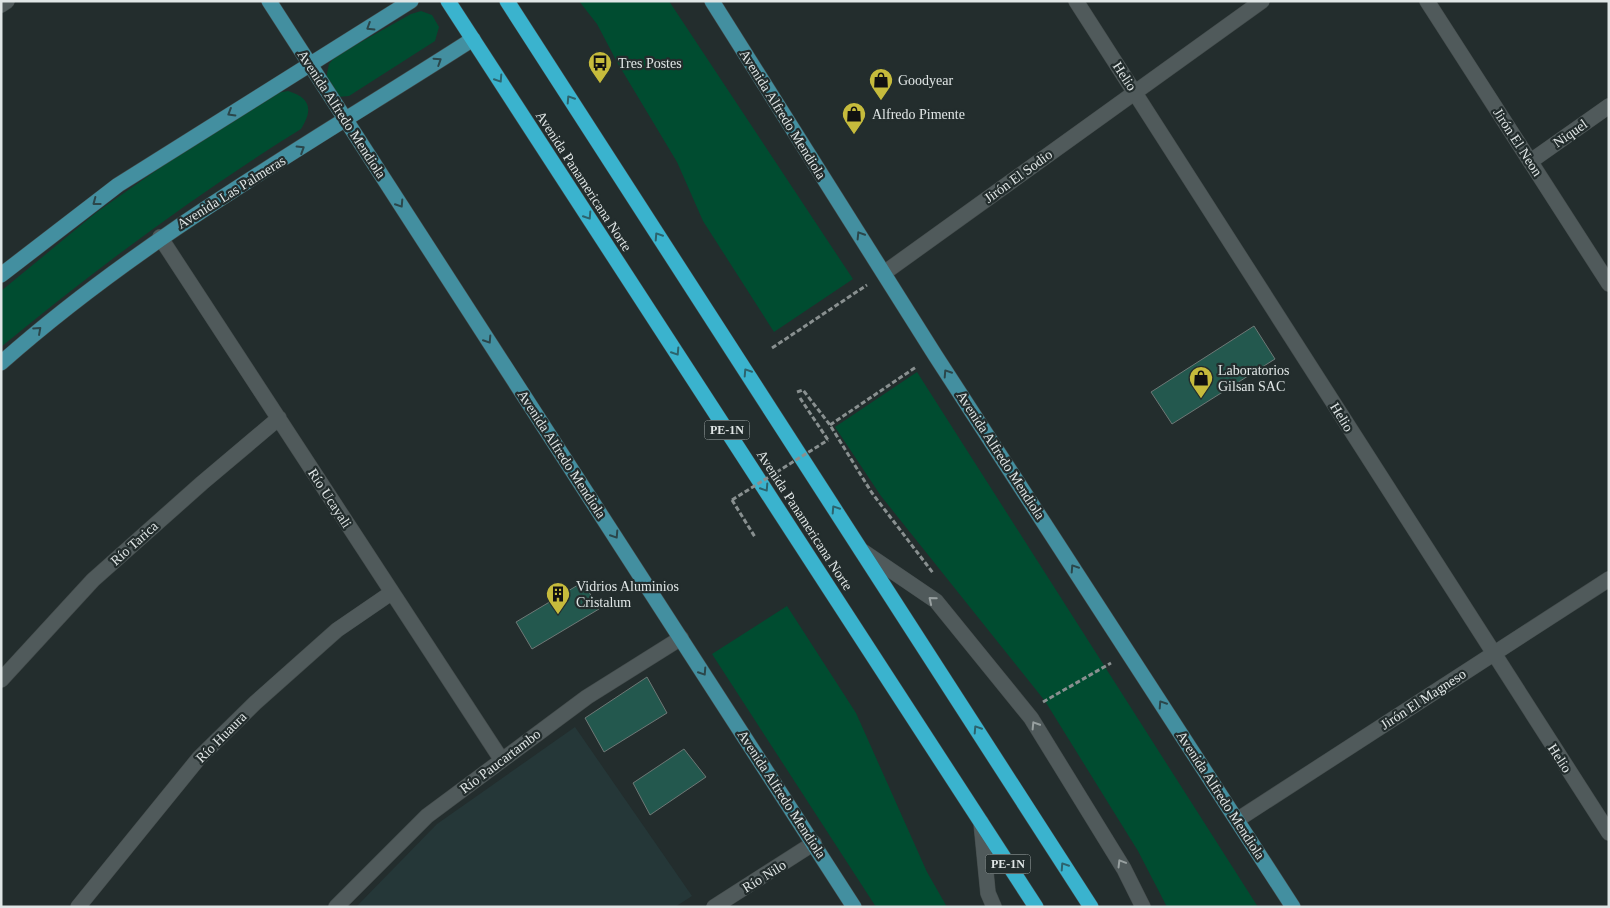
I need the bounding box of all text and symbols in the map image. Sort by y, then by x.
one-way arrow [366,21,375,31]
street label: Avenida Alfredo Mendiola [294,47,389,182]
street label: Avenida Alfredo Mendiola [737,47,829,182]
bus stop icon: Tres Postes [587,50,613,84]
place label: Tres Postes [618,56,682,71]
one-way arrow [432,58,441,68]
street label: Helio [1110,59,1139,93]
shop icon: Goodyear [868,67,894,101]
place label: Goodyear [898,73,954,88]
one-way arrow [493,74,503,83]
one-way arrow [567,96,577,105]
shop icon: Alfredo Pimente [841,101,867,135]
one-way arrow [228,106,237,116]
street label: Jirón El Neon [1490,106,1545,179]
place label: Alfredo Pimente [872,107,965,122]
street label: Avenida Panamericana Norte [533,109,634,254]
street label: Niquel [1550,116,1590,150]
one-way arrow [295,145,304,155]
street label: Jirón El Sodio [981,147,1055,206]
street label: Avenida Las Palmeras [174,153,288,232]
one-way arrow [92,196,102,205]
one-way arrow [394,198,403,207]
one-way arrow [582,210,591,219]
one-way arrow [655,232,665,241]
one-way arrow [857,232,866,241]
one-way arrow [32,327,41,336]
one-way arrow [482,335,492,344]
one-way arrow [670,347,680,356]
place label: Laboratorios Gilsan SAC [1218,363,1290,394]
shop icon: Laboratorios Gilsan SAC [1188,365,1214,399]
one-way arrow [743,368,753,377]
one-way arrow [944,369,953,378]
street label: Avenida Alfredo Mendiola [514,387,609,522]
street label: Avenida Alfredo Mendiola [953,388,1048,523]
street label: Helio [1327,400,1356,434]
road number: PE-1N [704,420,750,440]
street label: Avenida Panamericana Norte [754,448,855,593]
street label: Río Ucayali [305,466,354,531]
one-way arrow [759,483,768,492]
one-way arrow [832,505,841,514]
street label: Río Tarica [108,518,162,568]
one-way arrow [609,529,618,539]
one-way arrow [1071,564,1080,573]
place label: Vidrios Aluminios Cristalum [576,579,679,610]
building icon: Vidrios Aluminios Cristalum [545,581,571,615]
one-way arrow [929,597,938,606]
one-way arrow [697,666,706,675]
street label: Jirón El Magneso [1378,666,1469,733]
one-way arrow [1159,700,1168,710]
street label: Río Huaura [193,709,250,766]
one-way arrow [1032,721,1042,730]
one-way arrow [973,725,983,734]
street label: Río Paucartambo [457,726,543,797]
street label: Avenida Alfredo Mendiola [734,727,829,862]
street label: Avenida Alfredo Mendiola [1173,728,1268,863]
street label: Helio [1545,741,1574,775]
road number: PE-1N [986,854,1030,874]
street label: Río Nilo [740,857,789,896]
one-way arrow [1117,860,1127,869]
one-way arrow [1061,862,1071,871]

